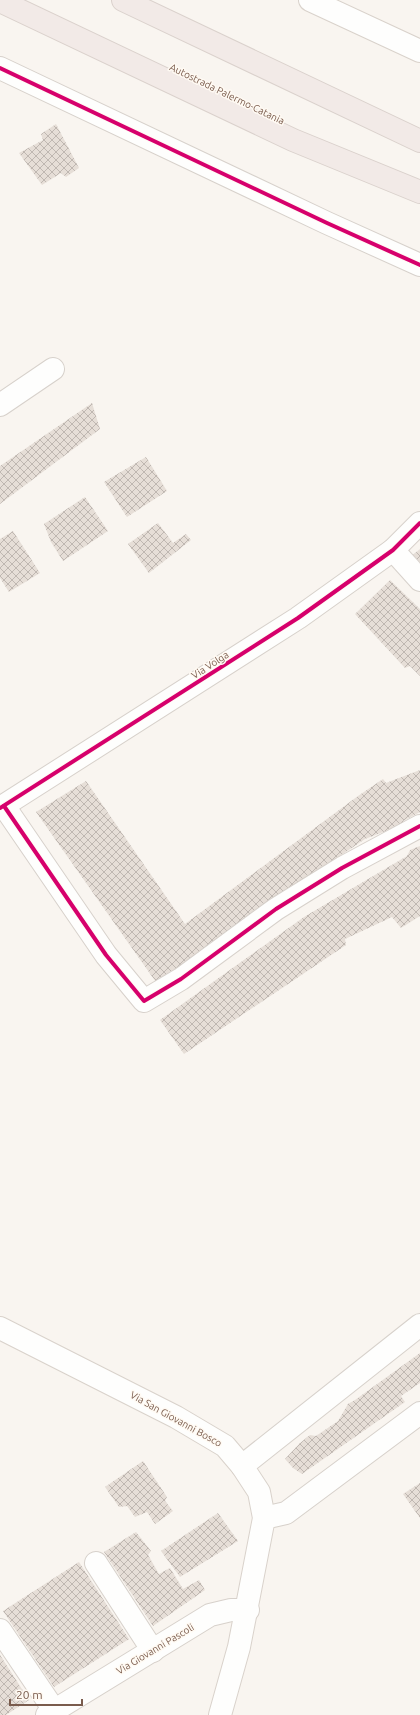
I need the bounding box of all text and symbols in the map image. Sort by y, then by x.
street label: Autostrada Palermo-Catania [168,61,286,127]
street label: Via Volga [189,649,231,681]
street label: Via San Giovanni Bosco [128,1389,224,1449]
street label: Via Giovanni Pascoli [114,1622,196,1676]
scale bar [10,1681,82,1707]
text: 20 m [16,1688,43,1701]

